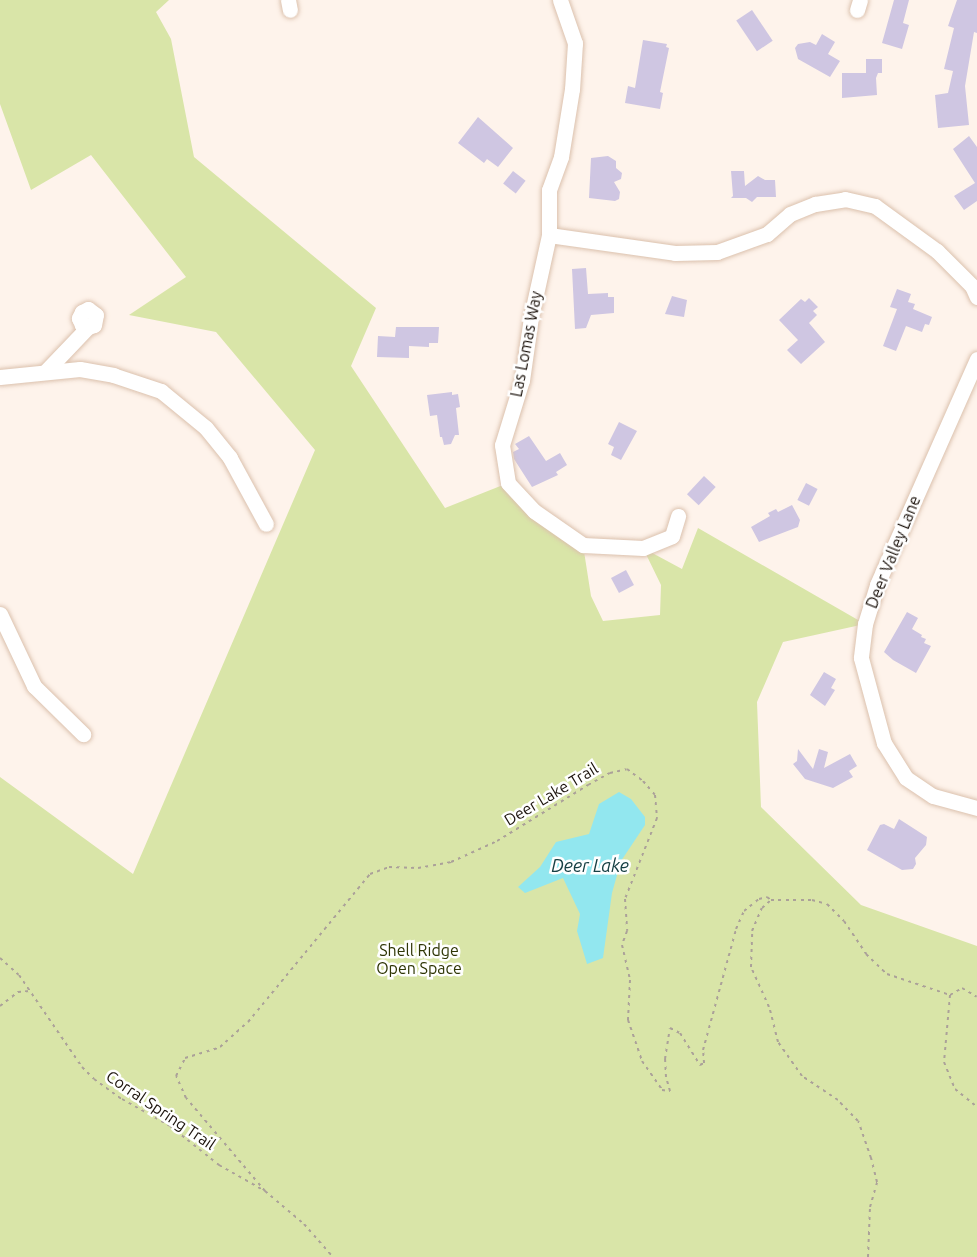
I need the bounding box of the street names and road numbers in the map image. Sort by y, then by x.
street label: Las Lomas Way [506,289,546,399]
street label: Deer Valley Lane [862,493,924,611]
street label: Deer Lake Trail [501,758,601,830]
street label: Corral Spring Trail [103,1066,219,1154]

